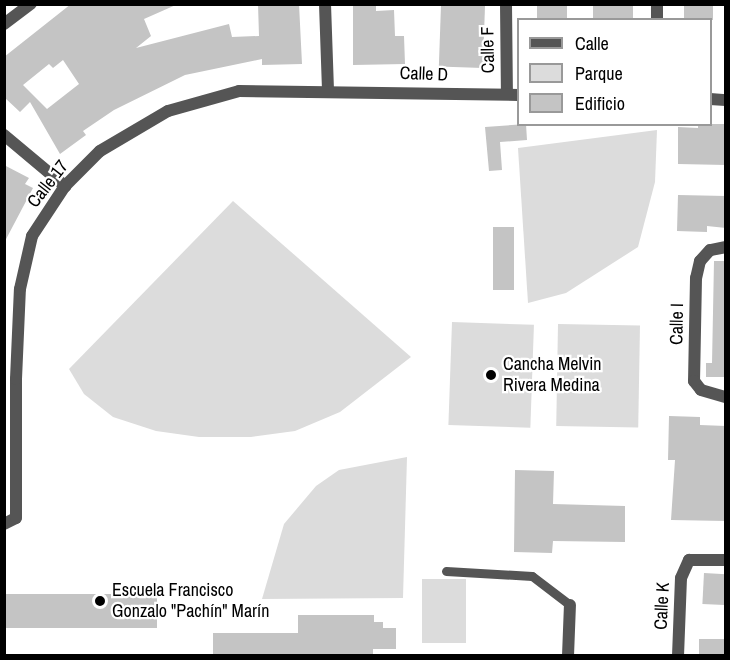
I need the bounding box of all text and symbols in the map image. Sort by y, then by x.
legend [517,18,712,126]
street label: Calle F [477,26,499,74]
text: Calle [575,31,609,56]
text: Parque [575,61,623,86]
street label: Calle D [399,62,449,86]
text: Edificio [575,91,625,116]
street label: Calle 17 [23,156,73,212]
street label: Calle I [666,303,688,345]
place label: Cancha Melvin Rivera Medina [503,354,601,397]
marker: Cancha Melvin Rivera Medina [484,368,498,382]
place label: Escuela Francisco Gonzalo "Pachín" Marín [112,580,269,622]
street label: Calle K [650,582,674,630]
marker: Escuela Francisco Gonzalo "Pachín" Marín [93,594,107,608]

